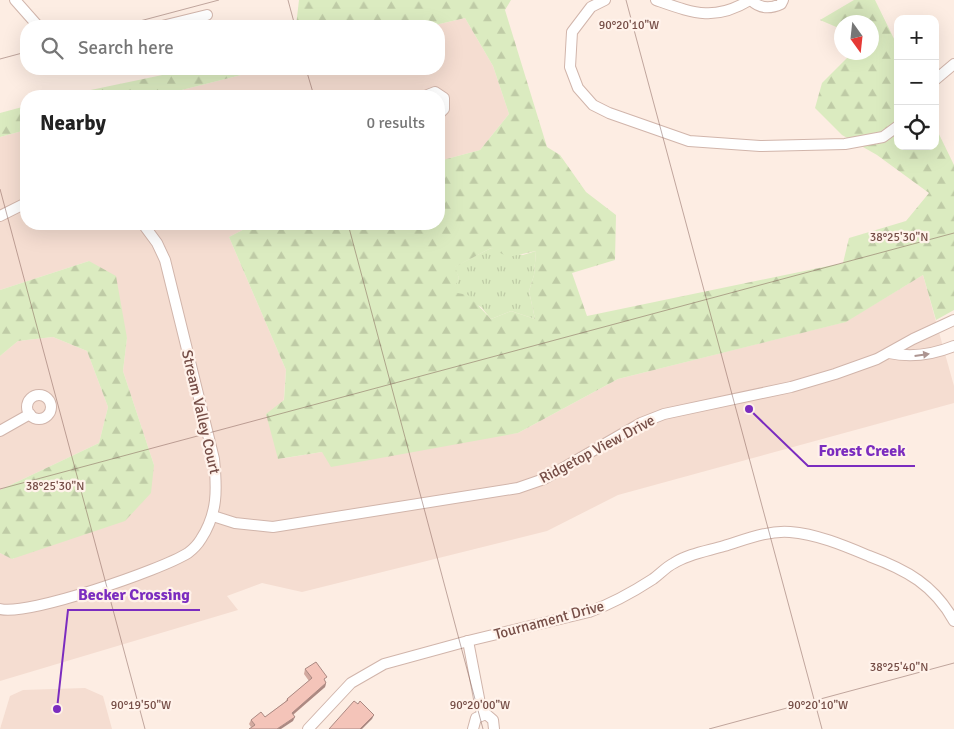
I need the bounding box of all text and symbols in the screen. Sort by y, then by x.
north arrow [834,15,879,60]
map controls [894,15,939,150]
button: + [894,15,939,60]
text: 90°20'10"W [599,18,659,33]
search box [20,20,445,75]
icon: search [38,34,66,62]
text: Search here [78,36,174,60]
button: − [894,60,939,105]
button: locate [894,105,939,150]
text: Nearby [40,110,106,136]
text: 0 results [366,113,425,133]
text: 38°25'30"N [870,230,928,245]
street label: Stream Valley Court [178,348,224,476]
one-way arrow [914,351,930,359]
street label: Ridgetop View Drive [536,411,658,487]
callout: Forest Creek [808,435,915,466]
text: Forest Creek [818,441,906,461]
text: 38°25'30"N [26,479,84,494]
callout: Becker Crossing [68,579,200,610]
text: Becker Crossing [78,585,190,605]
street label: Tournament Drive [492,597,606,643]
text: 38°25'40"N [870,660,928,675]
text: 90°19'50"W [111,698,171,713]
text: 90°20'00"W [450,698,510,713]
text: 90°20'10"W [788,698,848,713]

